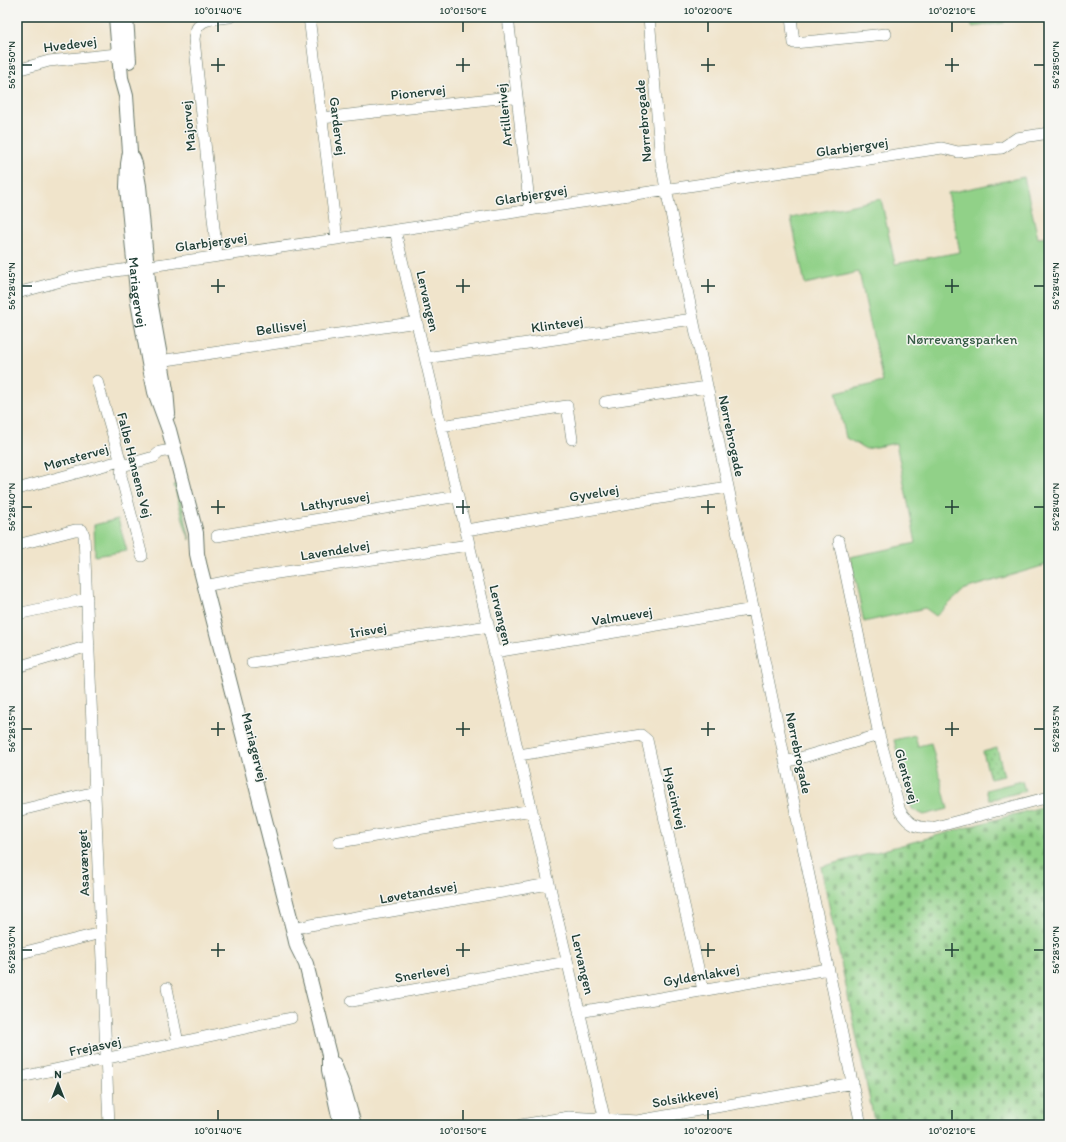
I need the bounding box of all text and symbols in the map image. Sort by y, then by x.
text: 10°01'40"E [194,4,242,17]
text: 10°01'50"E [440,4,487,17]
text: 10°02'00"E [684,4,733,17]
text: 10°02'10"E [929,4,976,17]
street label: Hvedevej [42,33,98,56]
text: 56°28'50"N [5,41,18,89]
text: 56°28'50"N [1049,41,1062,89]
street label: Nørrebrogade [631,79,656,163]
street label: Pionervej [390,81,446,104]
street label: Artillerivej [493,83,516,147]
street label: Gardervej [325,96,350,156]
street label: Majorvej [177,100,200,152]
street label: Glarbjergvej [815,134,889,161]
street label: Glarbjergvej [494,181,568,210]
street label: Glarbjergvej [174,229,248,256]
street label: Mariagervej [125,256,150,329]
text: 56°28'45"N [5,262,18,310]
text: 56°28'45"N [1049,262,1062,310]
street label: Lervangen [412,269,443,334]
street label: Klintevej [530,312,584,337]
street label: Bellisvej [255,316,307,339]
park label: Nørrevangsparken [907,331,1017,348]
street label: Nørrebrogade [715,394,748,479]
street label: Falbe Hansens Vej [113,411,156,520]
street label: Mønstervej [42,440,110,475]
street label: Gyvelvej [568,481,620,506]
text: 56°28'40"N [5,482,18,531]
text: 56°28'40"N [1049,482,1062,531]
street label: Lathyrusvej [299,488,371,515]
street label: Lavendelvej [299,537,371,564]
street label: Lervangen [485,583,516,648]
street label: Valmuevej [591,603,654,630]
street label: Irisvej [348,619,388,642]
text: 56°28'35"N [5,705,18,753]
text: 56°28'35"N [1049,705,1062,753]
street label: Mariagervej [238,711,271,783]
street label: Nørrebrogade [782,711,815,796]
street label: Glentevej [891,747,922,806]
street label: Hyacintvej [659,765,690,831]
street label: Asavænget [74,829,93,897]
street label: Løvetandsvej [378,877,458,908]
text: 56°28'30"N [5,926,18,974]
text: 56°28'30"N [1049,926,1062,974]
street label: Lervangen [567,932,598,997]
street label: Snerlevej [394,960,451,987]
street label: Gyldenlakvej [662,960,741,991]
street label: Frejasvej [68,1033,123,1060]
north arrow [38,1064,78,1104]
text: N [54,1068,62,1081]
street label: Solsikkevej [651,1083,719,1112]
text: 10°01'40"E [194,1124,242,1137]
text: 10°01'50"E [440,1124,487,1137]
text: 10°02'00"E [684,1124,733,1137]
text: 10°02'10"E [929,1124,976,1137]

